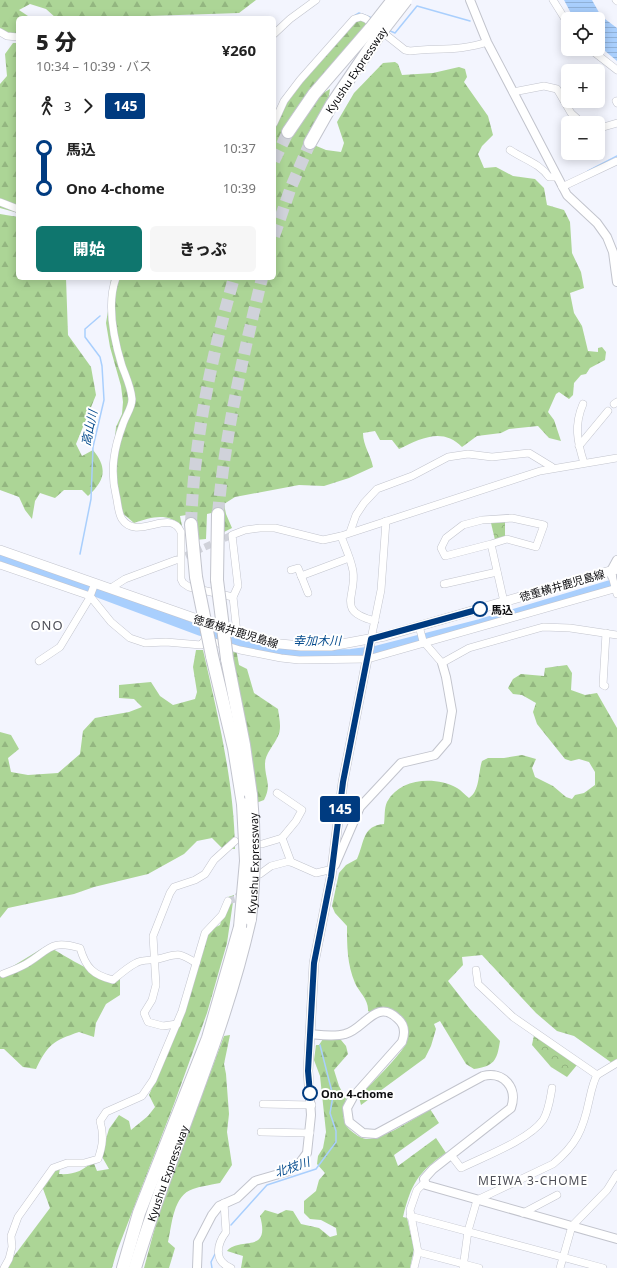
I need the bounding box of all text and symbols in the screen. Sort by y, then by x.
map controls [561,12,605,160]
button: locate [561,12,605,56]
street label: Kyushu Expressway [322,24,391,116]
text: 5 分 [36,26,76,56]
text: ¥260 [222,40,256,60]
text: 10:34 – 10:39 · バス [36,57,152,75]
button: + [561,64,605,108]
icon: walk [36,95,58,117]
icon: forward [77,95,99,117]
text: 145 [113,96,137,115]
text: 3 [64,97,71,115]
button: − [561,116,605,160]
text: 馬込 [66,139,96,159]
text: 10:37 [223,139,256,157]
text: Ono 4-chome [66,178,165,198]
text: 10:39 [223,179,256,197]
button: 開始 [36,226,142,272]
button: きっぷ [150,226,256,272]
water label: 高山川 [77,407,101,447]
street label: 徳重横井鹿児島線 [518,566,606,604]
marker: 馬込 [472,601,488,617]
place label: 馬込 [491,602,513,617]
street label: 徳重横井鹿児島線 [192,611,280,651]
district label: ONO [30,616,64,634]
water label: 幸加木川 [293,632,343,649]
line badge: 145 [317,796,363,822]
text: 145 [328,799,352,818]
street label: Kyushu Expressway [243,812,261,914]
marker: Ono 4-chome [302,1085,318,1101]
place label: Ono 4-chome [321,1086,394,1101]
street label: Kyushu Expressway [143,1123,191,1223]
water label: 北枝川 [272,1152,314,1181]
district label: MEIWA 3-CHOME [478,1172,588,1189]

